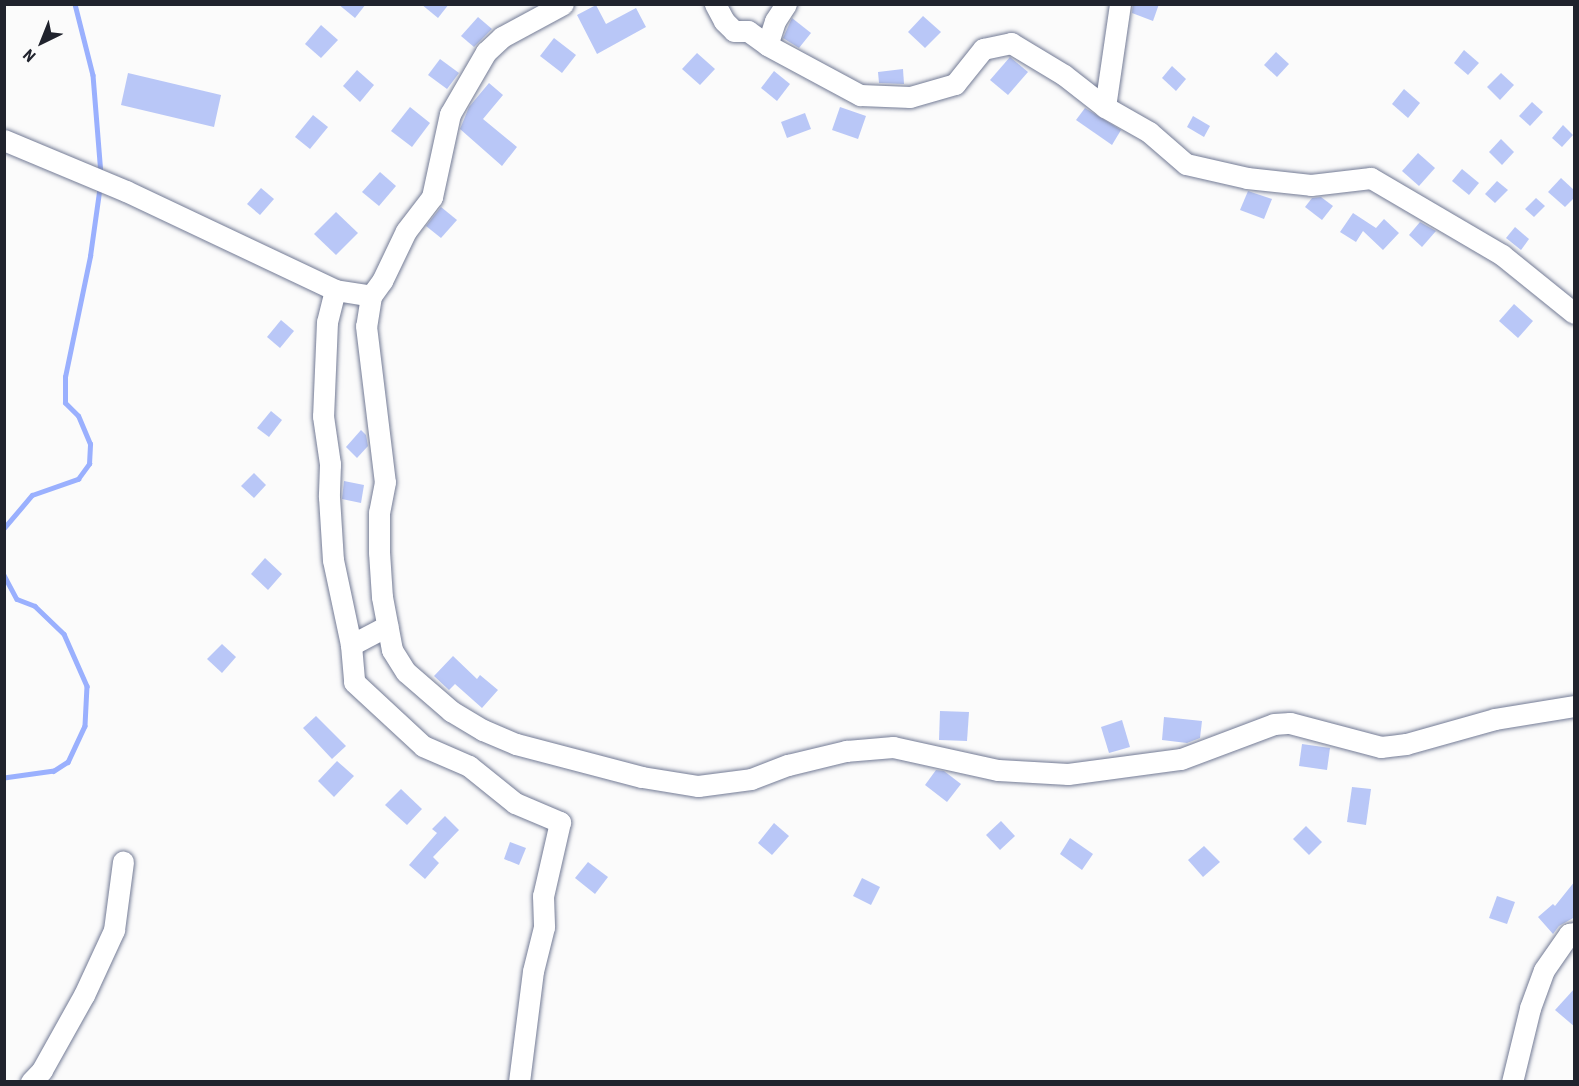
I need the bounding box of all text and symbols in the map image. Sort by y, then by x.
north arrow [12,12,72,72]
text: N [19,45,39,66]

